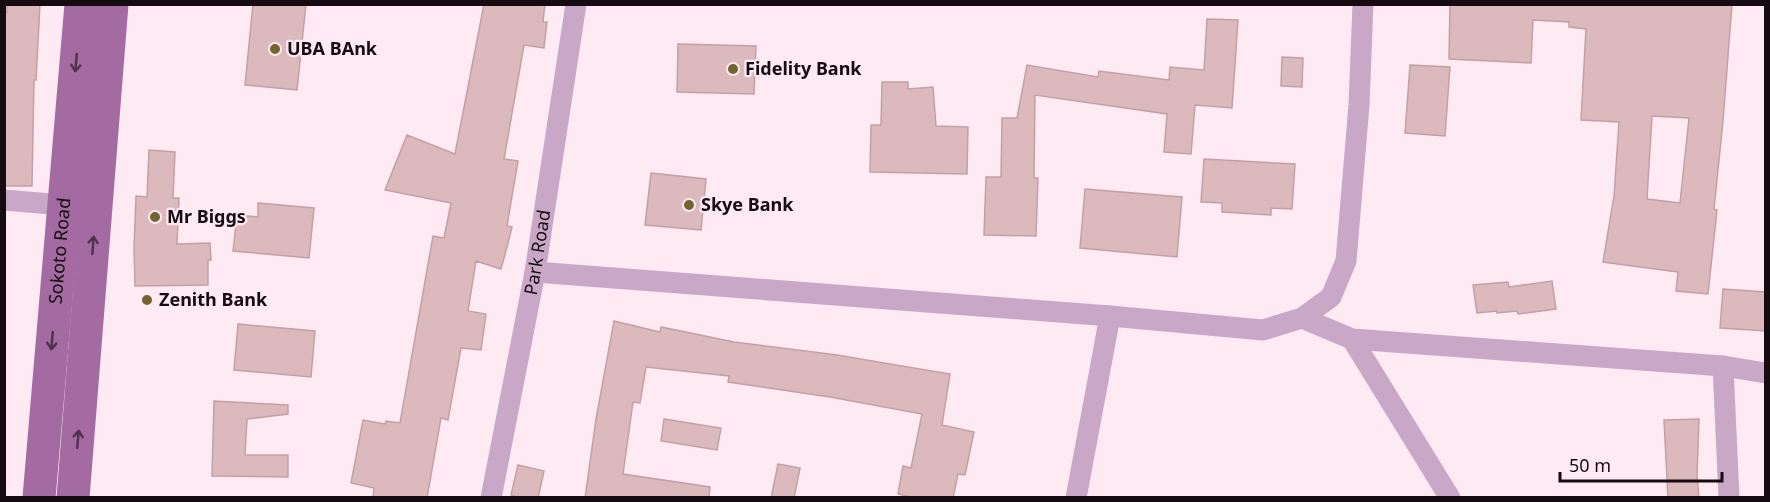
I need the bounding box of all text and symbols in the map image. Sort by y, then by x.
place label: UBA BAnk [287,36,378,60]
marker: UBA BAnk [268,42,282,56]
one-way arrow [70,52,81,72]
place label: Fidelity Bank [745,56,862,80]
marker: Fidelity Bank [726,62,740,76]
place label: Skye Bank [701,192,794,216]
street label: Sokoto Road [43,197,75,305]
marker: Skye Bank [682,198,696,212]
place label: Mr Biggs [167,204,246,228]
street label: Park Road [518,208,555,297]
marker: Mr Biggs [148,210,162,224]
one-way arrow [88,235,99,255]
place label: Zenith Bank [159,287,268,311]
marker: Zenith Bank [140,293,154,307]
one-way arrow [46,330,57,350]
one-way arrow [72,430,83,450]
scale bar [1560,445,1722,483]
text: 50 m [1569,453,1611,477]

